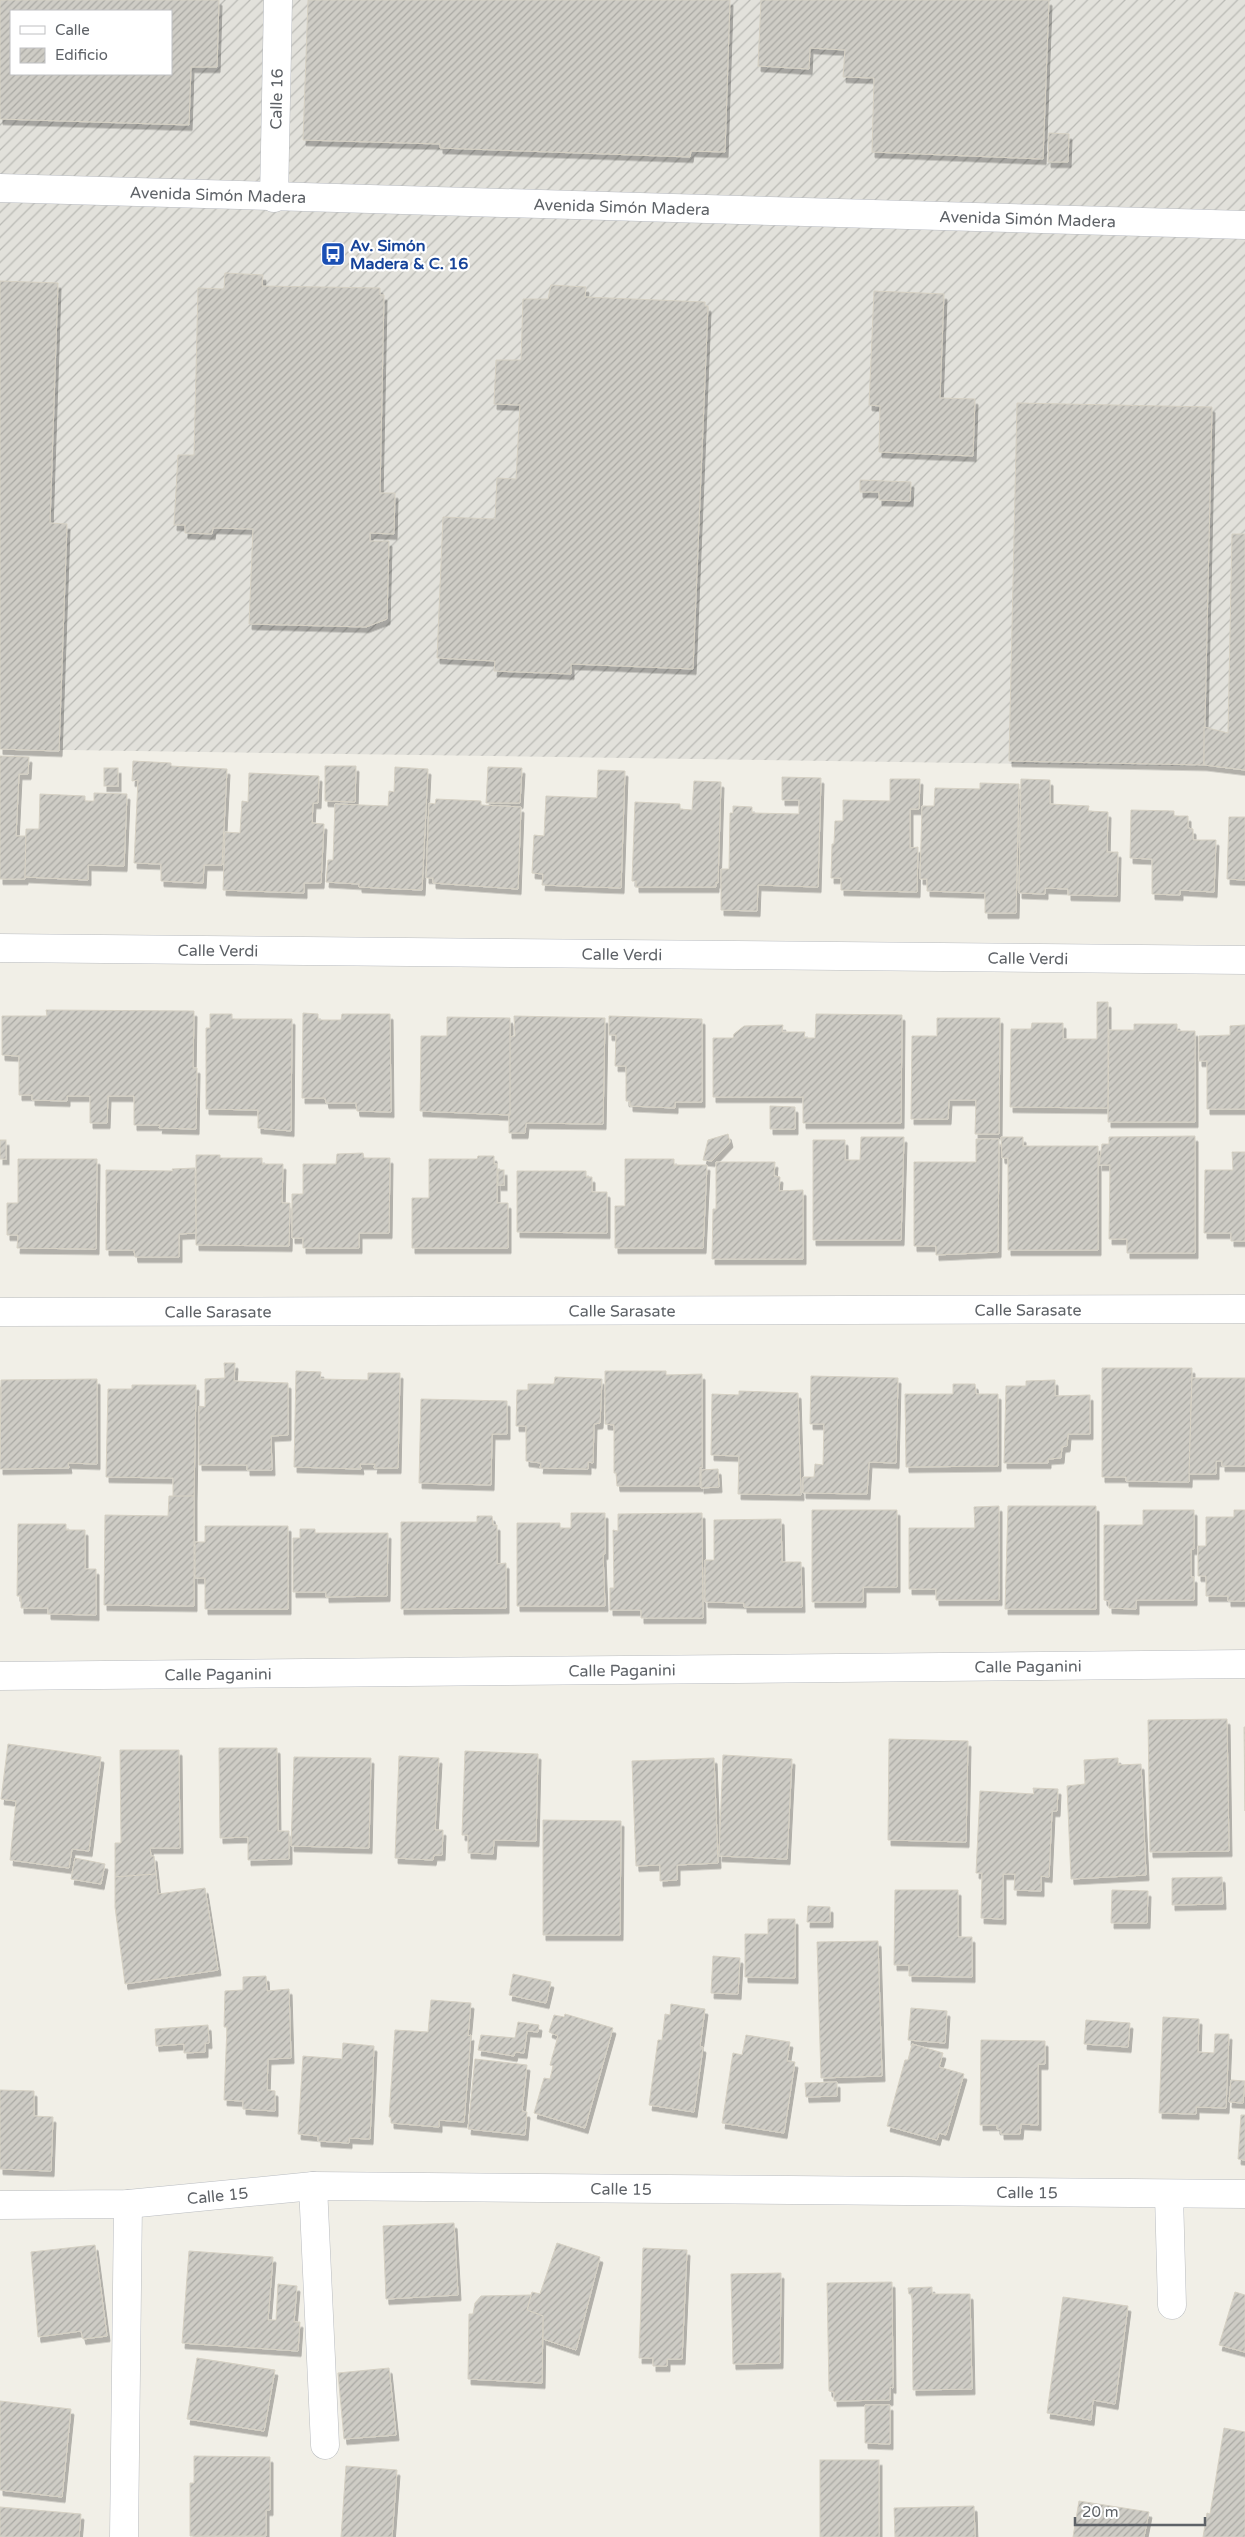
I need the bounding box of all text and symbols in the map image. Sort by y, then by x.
legend [10,10,172,75]
text: Calle [55,21,90,39]
text: Edificio [55,46,108,64]
street label: Calle 16 [266,68,288,130]
street label: Avenida Simón Madera [129,183,306,208]
street label: Avenida Simón Madera [533,195,710,220]
street label: Avenida Simón Madera [939,207,1116,232]
place label: Av. Simón Madera & C. 16 [350,236,468,274]
bus stop icon: Av. Simón Madera & C. 16 [320,241,346,267]
street label: Calle Verdi [178,941,258,961]
street label: Calle Verdi [582,945,662,965]
street label: Calle Verdi [988,949,1068,969]
street label: Calle Sarasate [975,1300,1081,1321]
street label: Calle Sarasate [569,1301,675,1322]
street label: Calle Sarasate [165,1302,271,1323]
street label: Calle Paganini [974,1657,1082,1678]
street label: Calle Paganini [568,1660,676,1682]
street label: Calle Paganini [164,1664,272,1685]
street label: Calle 15 [590,2179,652,2200]
street label: Calle 15 [186,2183,249,2209]
street label: Calle 15 [996,2183,1058,2203]
scale bar [1075,2494,1205,2526]
text: 20 m [1082,2503,1119,2521]

